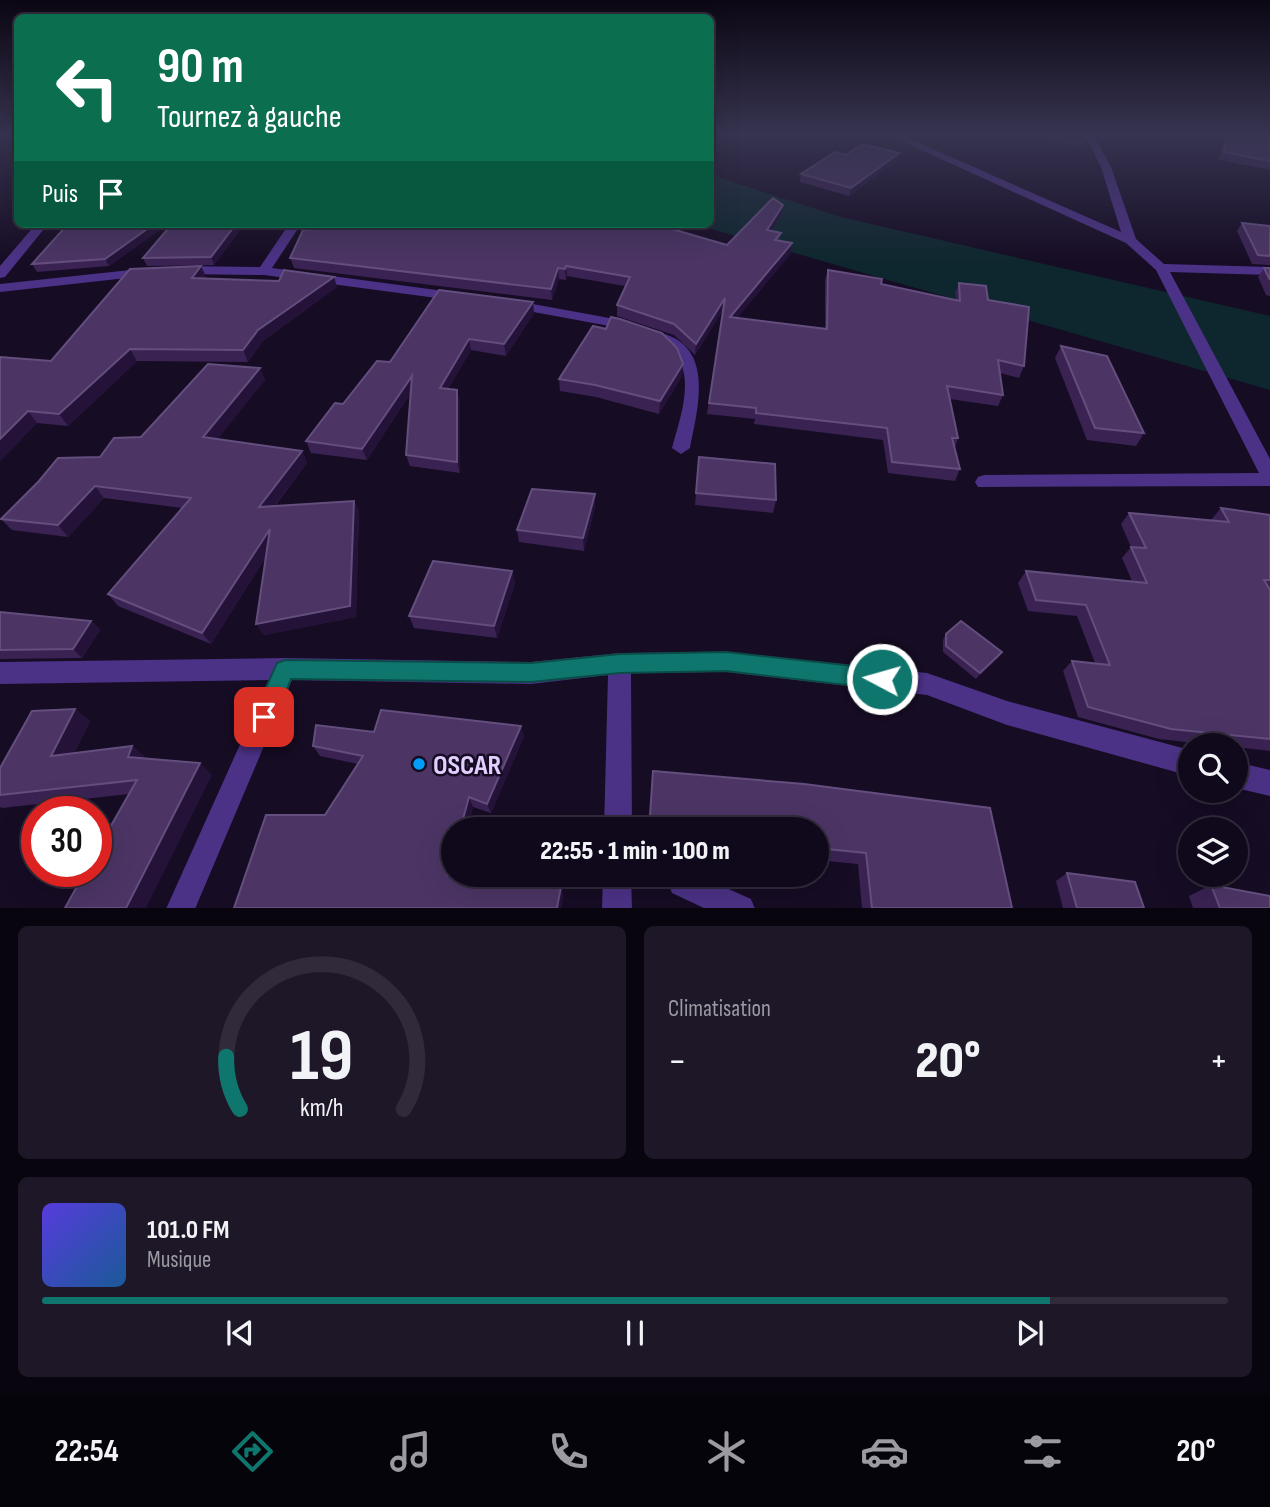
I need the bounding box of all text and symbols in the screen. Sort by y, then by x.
text: 90 m [157,38,244,97]
icon: left [42,42,133,133]
text: Tournez à gauche [157,98,342,137]
icon: arrive [92,175,130,213]
text: Puis [42,179,78,210]
position arrow [845,642,919,716]
pin [234,687,294,747]
icon: arrive [245,698,283,736]
map controls [1178,733,1248,887]
button: search [1178,733,1248,803]
place label: OSCAR [433,749,502,782]
marker: OSCAR [411,756,427,772]
speed limit sign: 30 [21,796,112,887]
button: layers [1178,817,1248,887]
text: 22:55 · 1 min · 100 m [540,836,730,867]
text: Climatisation [668,995,771,1023]
text: 19 [290,1013,354,1101]
text: 20° [915,1030,981,1093]
text: − [668,1039,687,1084]
text: + [1209,1039,1228,1084]
text: km/h [300,1092,344,1123]
text: 101.0 FM [147,1215,229,1246]
text: Musique [147,1246,211,1274]
icon: previous [221,1314,259,1352]
icon: pause [616,1314,654,1352]
icon: next [1011,1314,1049,1352]
icon: directions [228,1427,277,1476]
icon: music [386,1427,435,1476]
icon: phone [544,1427,593,1476]
icon: climate [702,1427,751,1476]
icon: car [860,1427,909,1476]
icon: filters [1018,1427,1067,1476]
text: 22:54 [55,1432,119,1471]
text: 20° [1176,1432,1215,1471]

